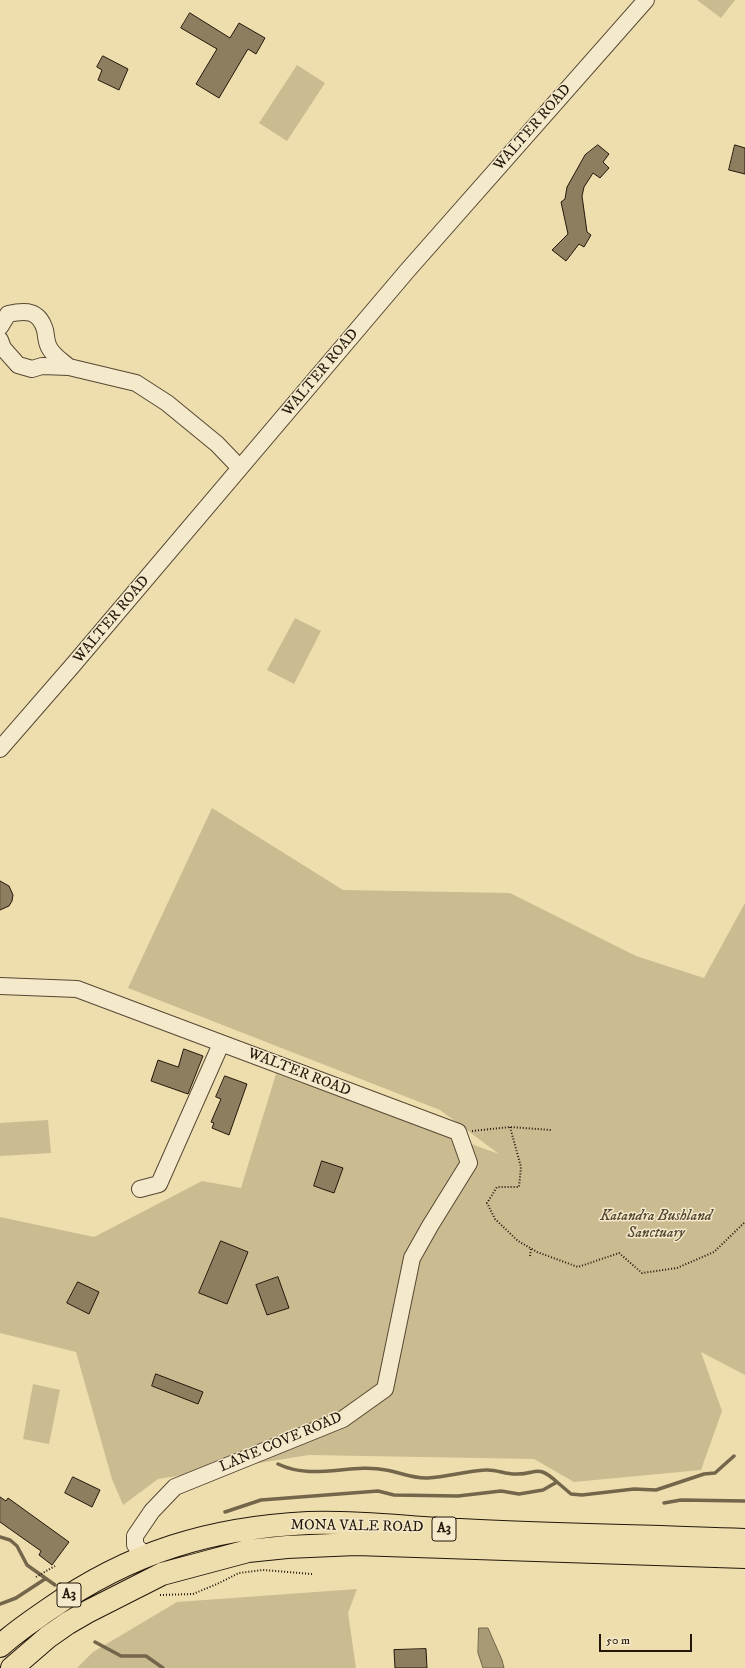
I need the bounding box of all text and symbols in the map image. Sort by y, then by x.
street label: WALTER ROAD [491,81,575,175]
street label: WALTER ROAD [279,326,363,420]
street label: WALTER ROAD [70,573,154,667]
street label: WALTER ROAD [245,1045,353,1101]
park label: Katandra Bushland Sanctuary [600,1208,712,1243]
street label: LANE COVE ROAD [217,1409,345,1477]
street label: MONA VALE ROAD [290,1517,424,1537]
road number: A3 [432,1517,456,1541]
road number: A3 [57,1583,81,1607]
scale bar [601,1626,694,1652]
text: 50 m [606,1633,630,1648]

